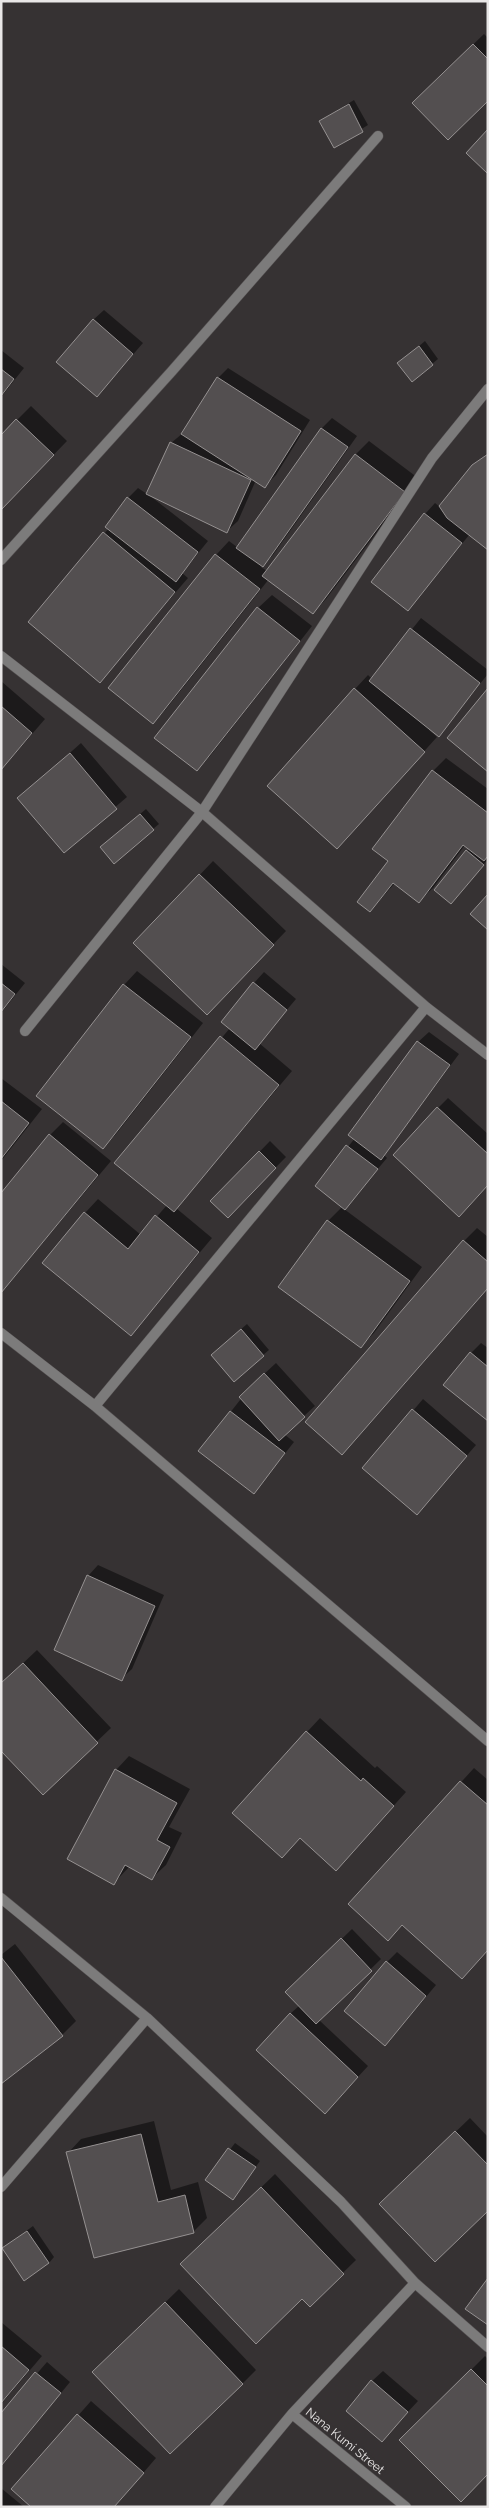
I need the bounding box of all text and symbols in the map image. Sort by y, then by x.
street label: Nana Kumi Street [303,2405,387,2477]

